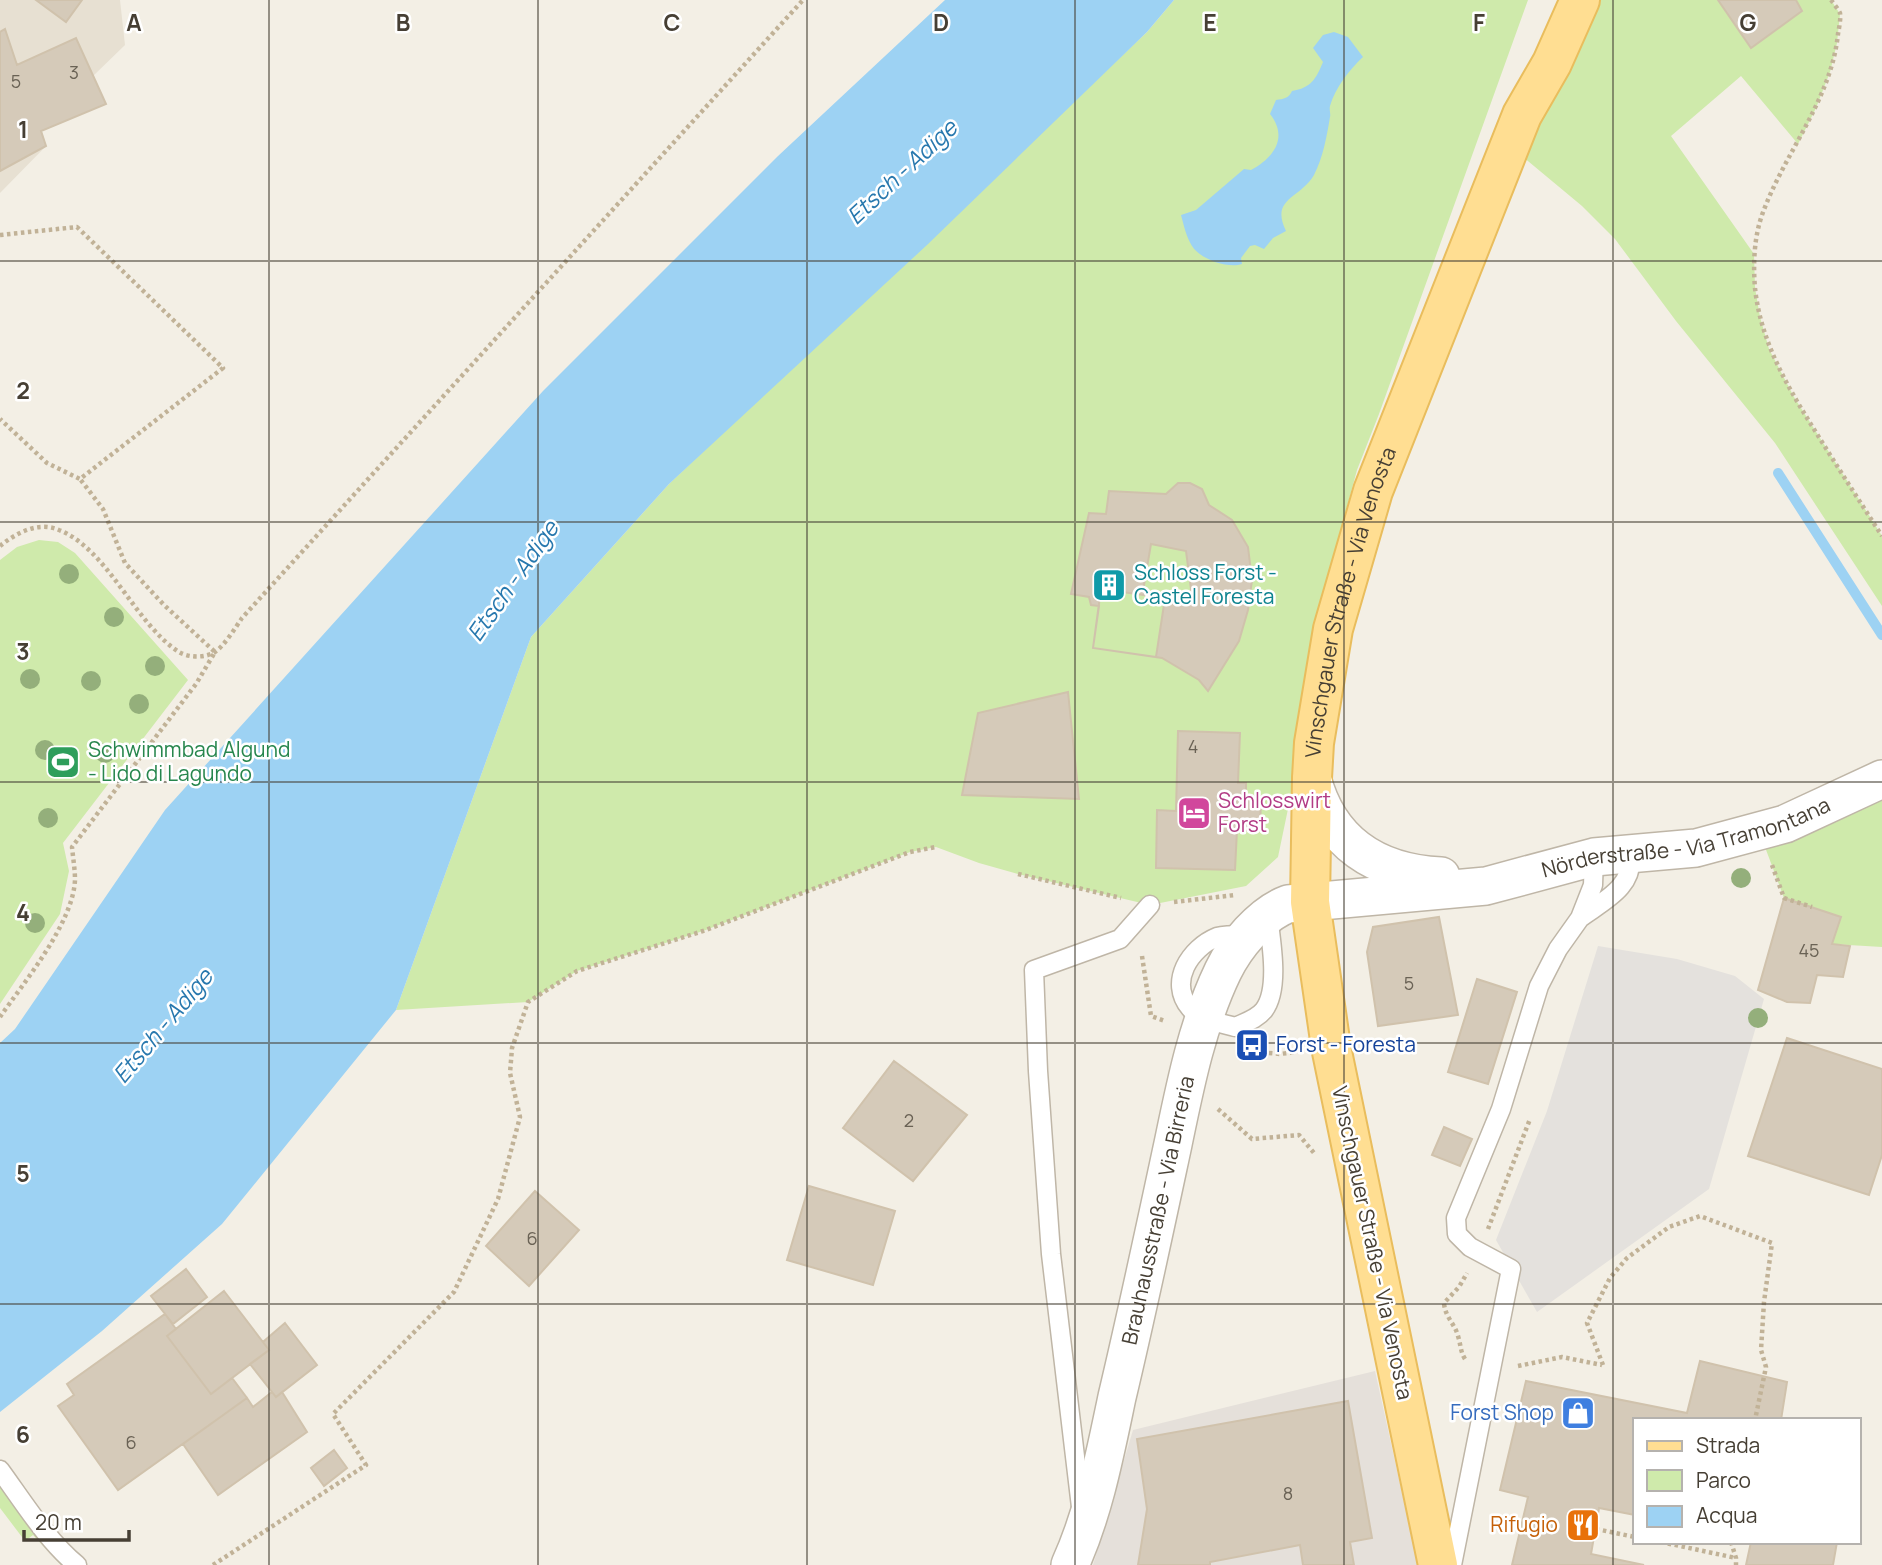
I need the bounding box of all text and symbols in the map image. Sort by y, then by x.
text: A [126,6,142,38]
text: B [396,6,410,38]
text: C [664,6,681,38]
text: D [933,6,949,38]
text: E [1203,6,1217,38]
text: F [1473,6,1485,38]
text: G [1740,6,1757,38]
house number: 3 [69,60,79,84]
house number: 5 [11,69,21,93]
water label: Etsch - Adige [839,111,965,231]
text: 1 [18,113,28,145]
text: 2 [16,374,30,406]
street label: Vinschgauer Straße - Via Venosta [1298,442,1402,758]
water label: Etsch - Adige [459,513,566,647]
place label: Schloss Forst - Castel Foresta [1134,558,1277,610]
building icon: Schloss Forst - Castel Foresta [1090,566,1128,604]
text: 3 [16,635,30,667]
house number: 4 [1188,734,1198,758]
place label: Schwimmbad Algund - Lido di Lagundo [88,735,290,787]
sports icon: Schwimmbad Algund - Lido di Lagundo [44,743,82,781]
place label: Schlosswirt Forst [1218,786,1331,838]
street label: Nörderstraße - Via Tramontana [1538,790,1834,883]
hotel icon: Schlosswirt Forst [1175,794,1213,832]
text: 4 [16,896,30,928]
house number: 45 [1798,938,1820,962]
water label: Etsch - Adige [105,960,221,1089]
house number: 5 [1404,971,1414,995]
bus stop icon: Forst - Foresta [1233,1026,1271,1064]
place label: Forst - Foresta [1276,1030,1416,1058]
street label: Brauhausstraße - Via Birreria [1115,1073,1200,1347]
street label: Vinschgauer Straße - Via Venosta [1326,1083,1420,1402]
house number: 2 [904,1108,914,1132]
text: 5 [16,1157,30,1189]
house number: 6 [526,1226,538,1250]
shop icon: Forst Shop [1559,1394,1597,1432]
place label: Forst Shop [1450,1398,1554,1426]
text: 6 [16,1418,30,1450]
legend [1633,1418,1861,1544]
house number: 6 [125,1430,137,1454]
text: Strada [1696,1431,1760,1459]
text: Parco [1696,1466,1751,1494]
house number: 8 [1283,1481,1293,1505]
scale bar [24,1498,130,1542]
text: Acqua [1696,1501,1758,1529]
restaurant icon: Rifugio [1564,1506,1602,1544]
text: 20 m [35,1508,82,1536]
place label: Rifugio [1490,1510,1558,1538]

